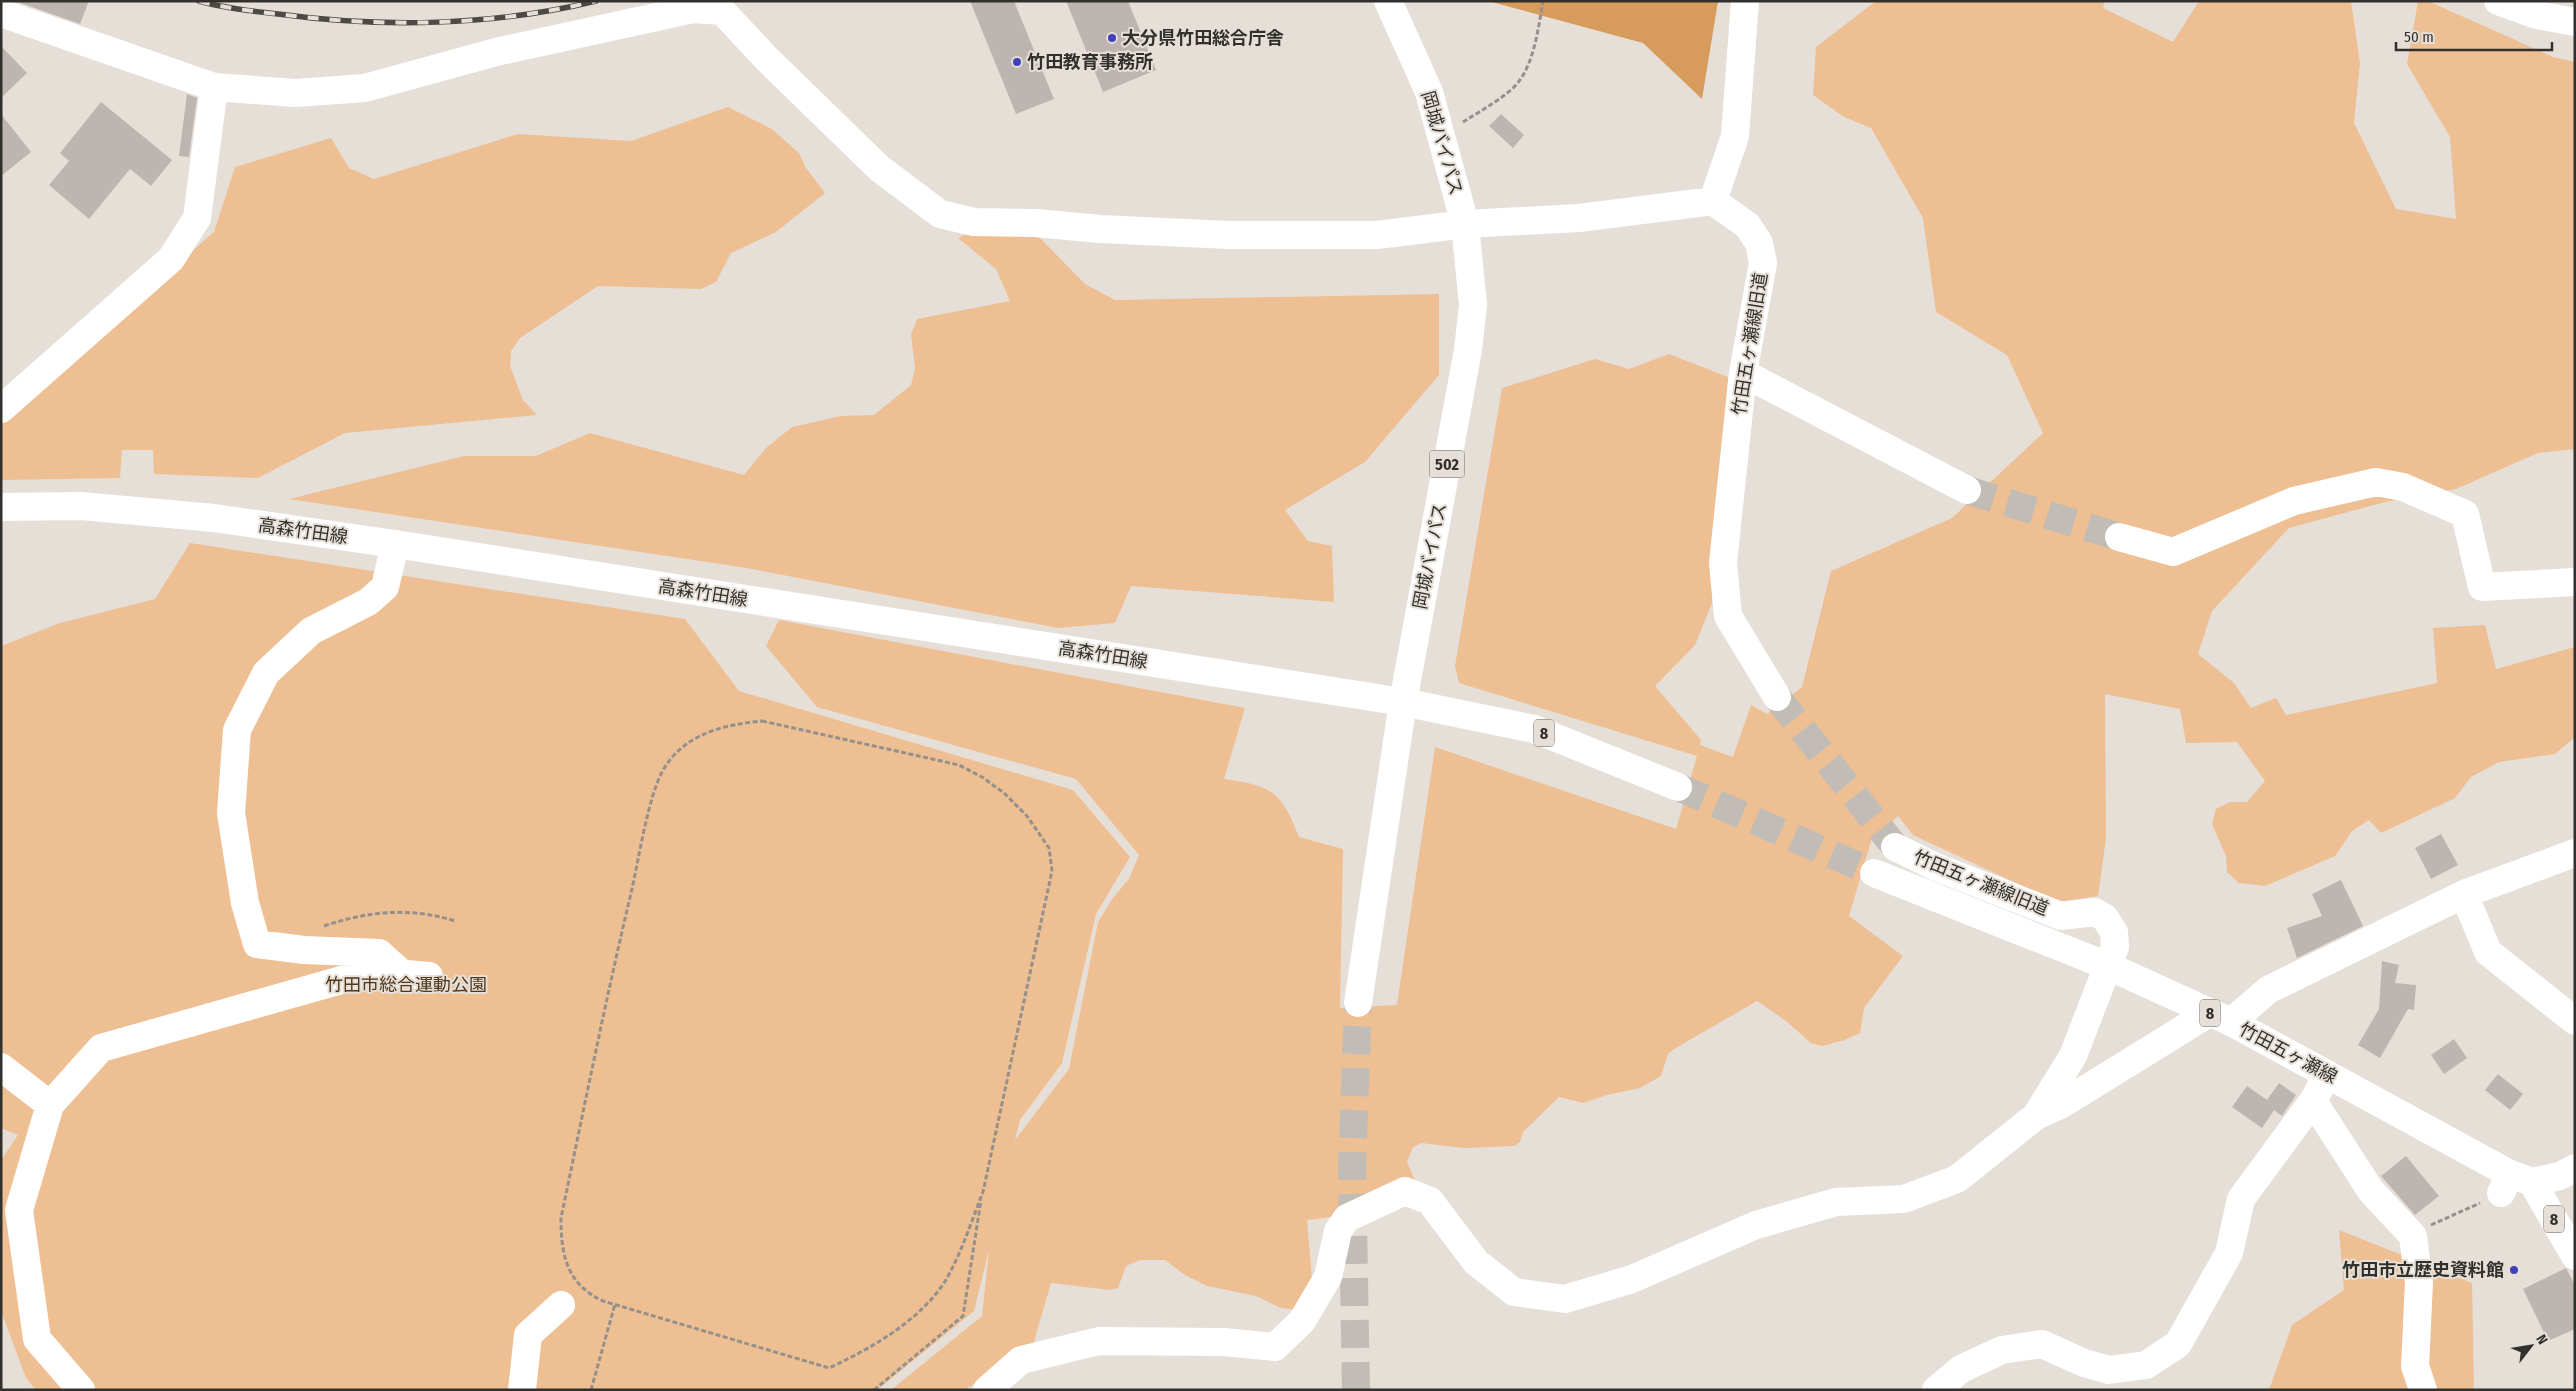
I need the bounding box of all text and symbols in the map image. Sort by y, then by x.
scale bar [2396,20,2552,52]
place label: 大分県竹田総合庁舎 [1122,27,1284,49]
text: 50 m [2404,28,2434,46]
marker: 大分県竹田総合庁舎 [1106,32,1118,44]
place label: 竹田教育事務所 [1027,51,1153,73]
marker: 竹田教育事務所 [1011,56,1023,68]
street label: 岡城バイパス [1417,88,1467,198]
street label: 竹田五ヶ瀬線旧道 [1728,271,1772,417]
road number: 502 [1430,450,1464,478]
street label: 岡城バイパス [1409,501,1451,611]
street label: 高森竹田線 [257,514,349,548]
street label: 高森竹田線 [657,575,749,611]
street label: 高森竹田線 [1057,637,1149,673]
road number: 8 [1534,720,1554,746]
street label: 竹田五ヶ瀬線旧道 [1910,846,2052,920]
park label: 竹田市総合運動公園 [325,974,487,996]
road number: 8 [2200,1000,2220,1026]
street label: 竹田五ヶ瀬線 [2235,1018,2341,1088]
road number: 8 [2544,1206,2564,1232]
place label: 竹田市立歴史資料館 [2342,1259,2504,1281]
marker: 竹田市立歴史資料館 [2508,1264,2520,1276]
north arrow [2506,1321,2556,1371]
text: N [2532,1332,2551,1348]

